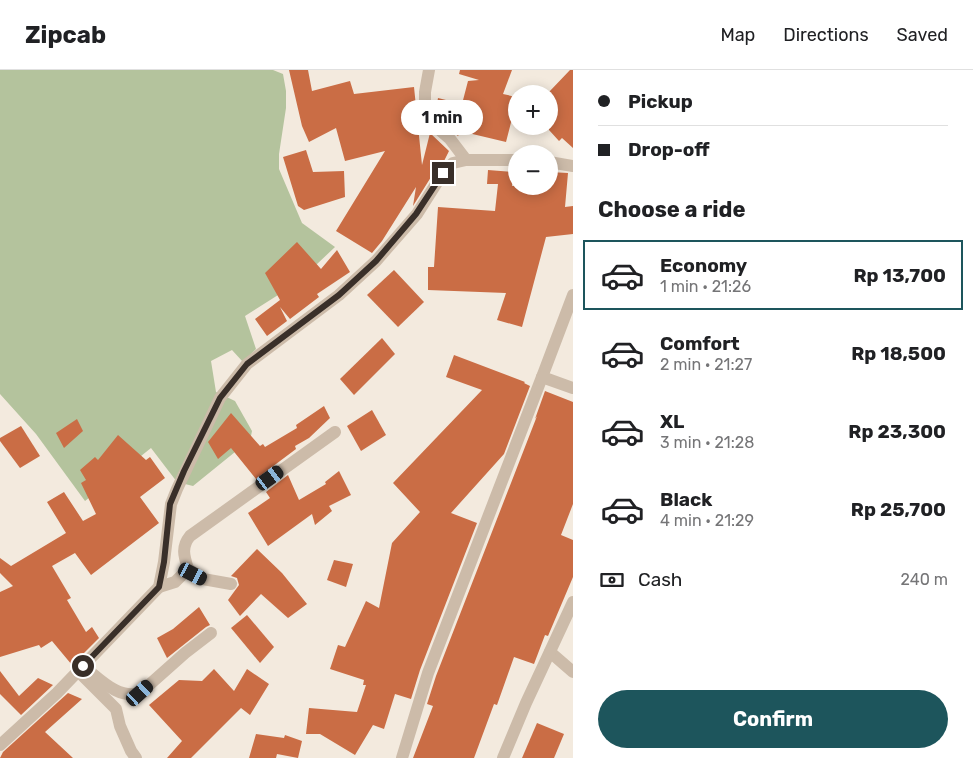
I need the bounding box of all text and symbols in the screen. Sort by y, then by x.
text: Zipcab [25,21,106,49]
text: Map [720,24,755,46]
text: Directions [783,24,869,46]
text: Saved [897,24,948,46]
map controls [508,85,558,195]
button: + [508,85,558,135]
text: Pickup [628,90,693,113]
callout: 1 min [402,101,484,136]
text: 1 min [422,108,462,127]
text: Drop-off [628,138,710,161]
button: − [508,145,558,195]
route end [432,162,454,184]
text: Choose a ride [598,196,745,223]
icon: car [600,253,645,298]
text: Economy [660,254,747,277]
text: Rp 13,700 [853,264,946,287]
text: 1 min · 21:26 [660,277,751,296]
icon: car [600,331,645,376]
text: Comfort [660,332,740,355]
text: Rp 18,500 [851,342,946,365]
text: 2 min · 21:27 [660,355,752,374]
icon: car [600,409,645,454]
text: XL [660,410,684,433]
text: Rp 23,300 [848,420,946,443]
text: 3 min · 21:28 [660,433,754,452]
car [253,463,286,493]
icon: car [600,487,645,532]
text: Black [660,488,712,511]
text: Rp 25,700 [851,498,946,521]
text: 4 min · 21:29 [660,511,754,530]
car [176,561,209,587]
icon: cash [598,566,626,594]
text: Cash [638,568,682,591]
text: 240 m [901,570,948,589]
route start [72,655,94,677]
car [123,677,156,709]
button: Confirm [598,690,948,748]

